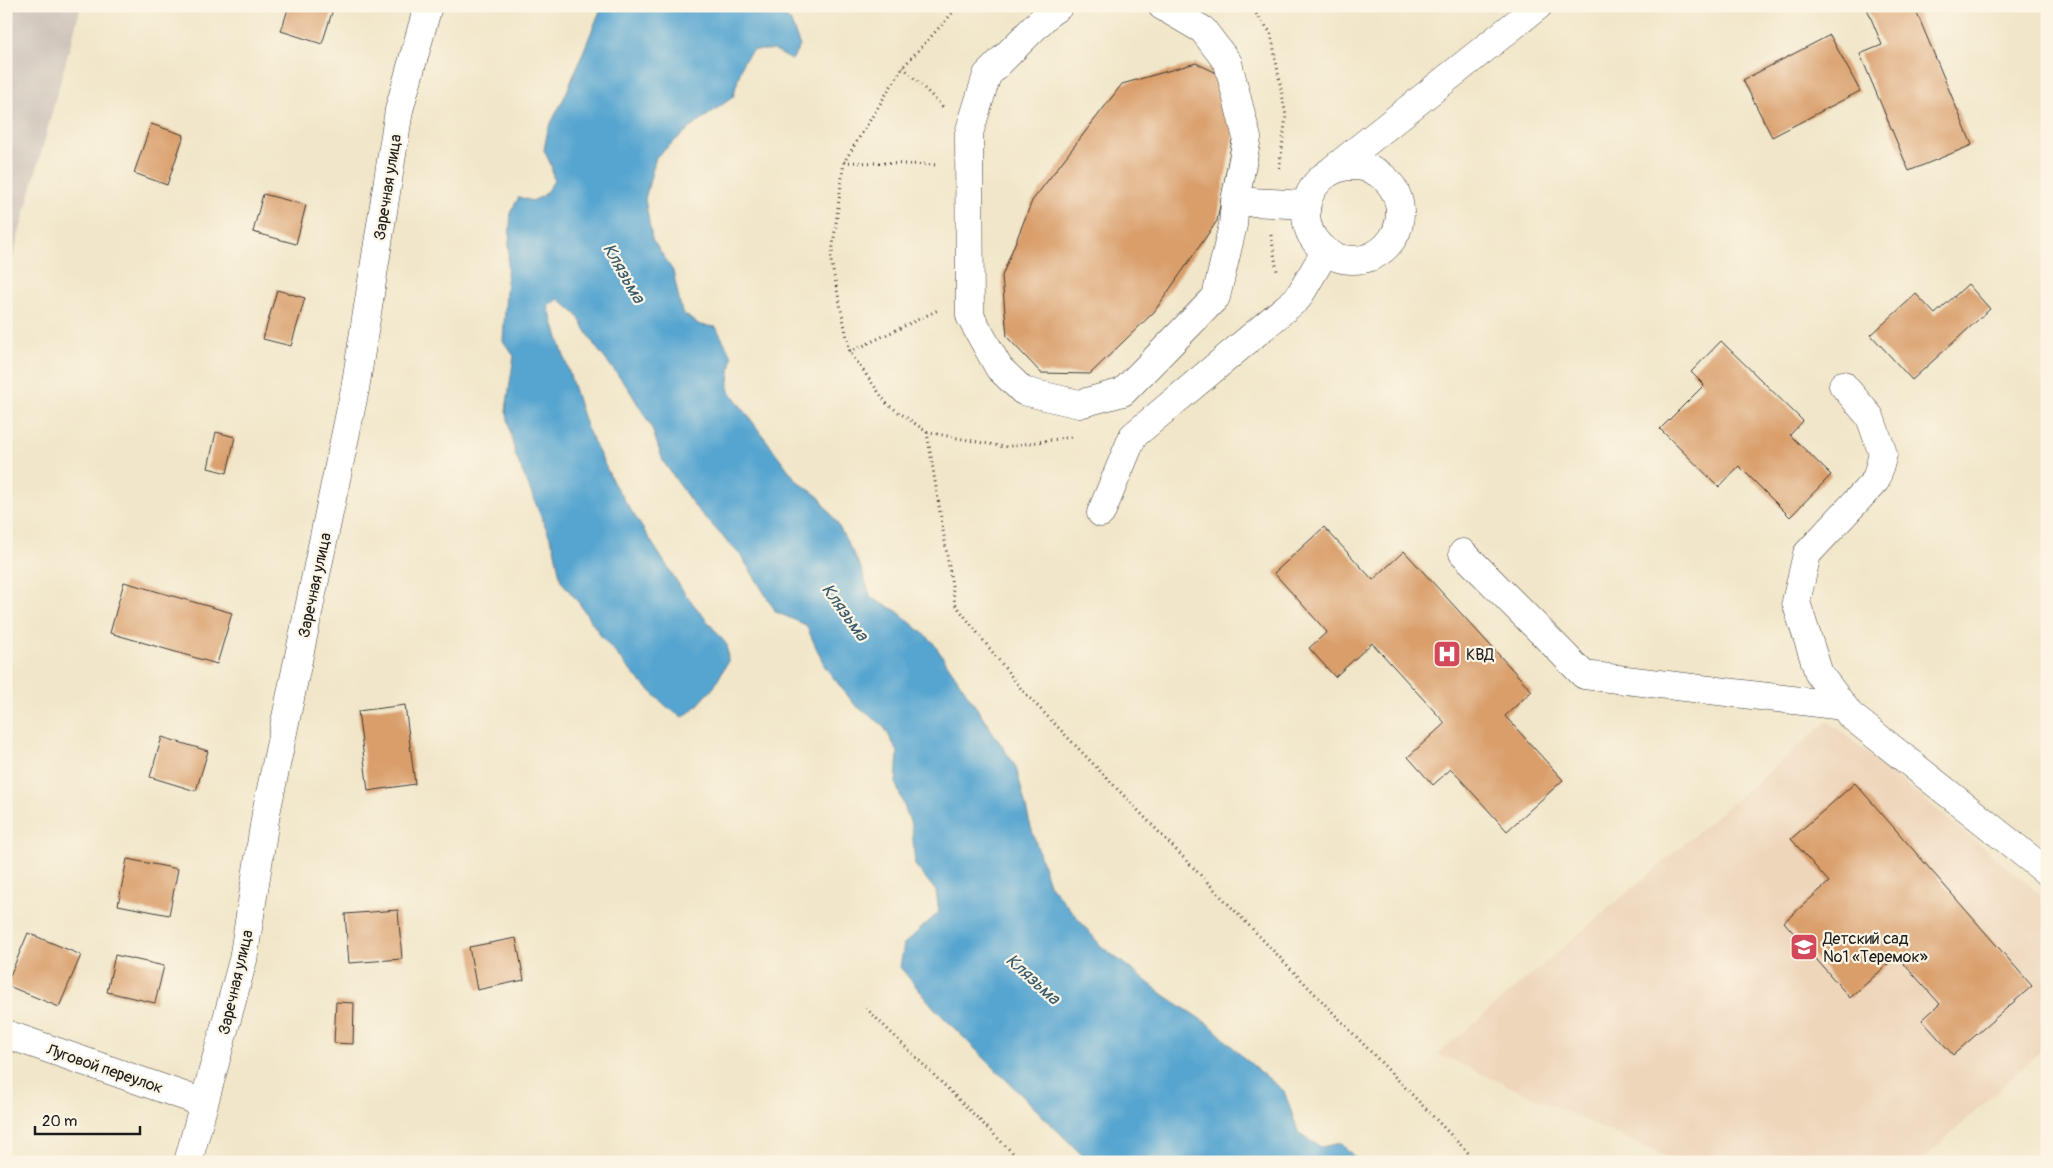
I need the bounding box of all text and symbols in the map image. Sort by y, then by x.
street label: Заречная улица [370,133,406,241]
water label: Клязьма [597,239,651,309]
street label: Заречная улица [294,531,336,640]
water label: Клязьма [816,579,874,647]
hospital icon: КВД [1432,639,1462,669]
place label: КВД [1466,645,1494,665]
street label: Заречная улица [214,928,258,1037]
place label: Детский сад №1 «Теремок» [1822,929,1928,967]
school or university icon: Детский сад №1 «Теремок» [1789,932,1819,962]
water label: Клязьма [1001,949,1066,1011]
street label: Луговой переулок [43,1039,165,1098]
scale bar [35,1103,140,1135]
text: 20 m [42,1112,77,1131]

